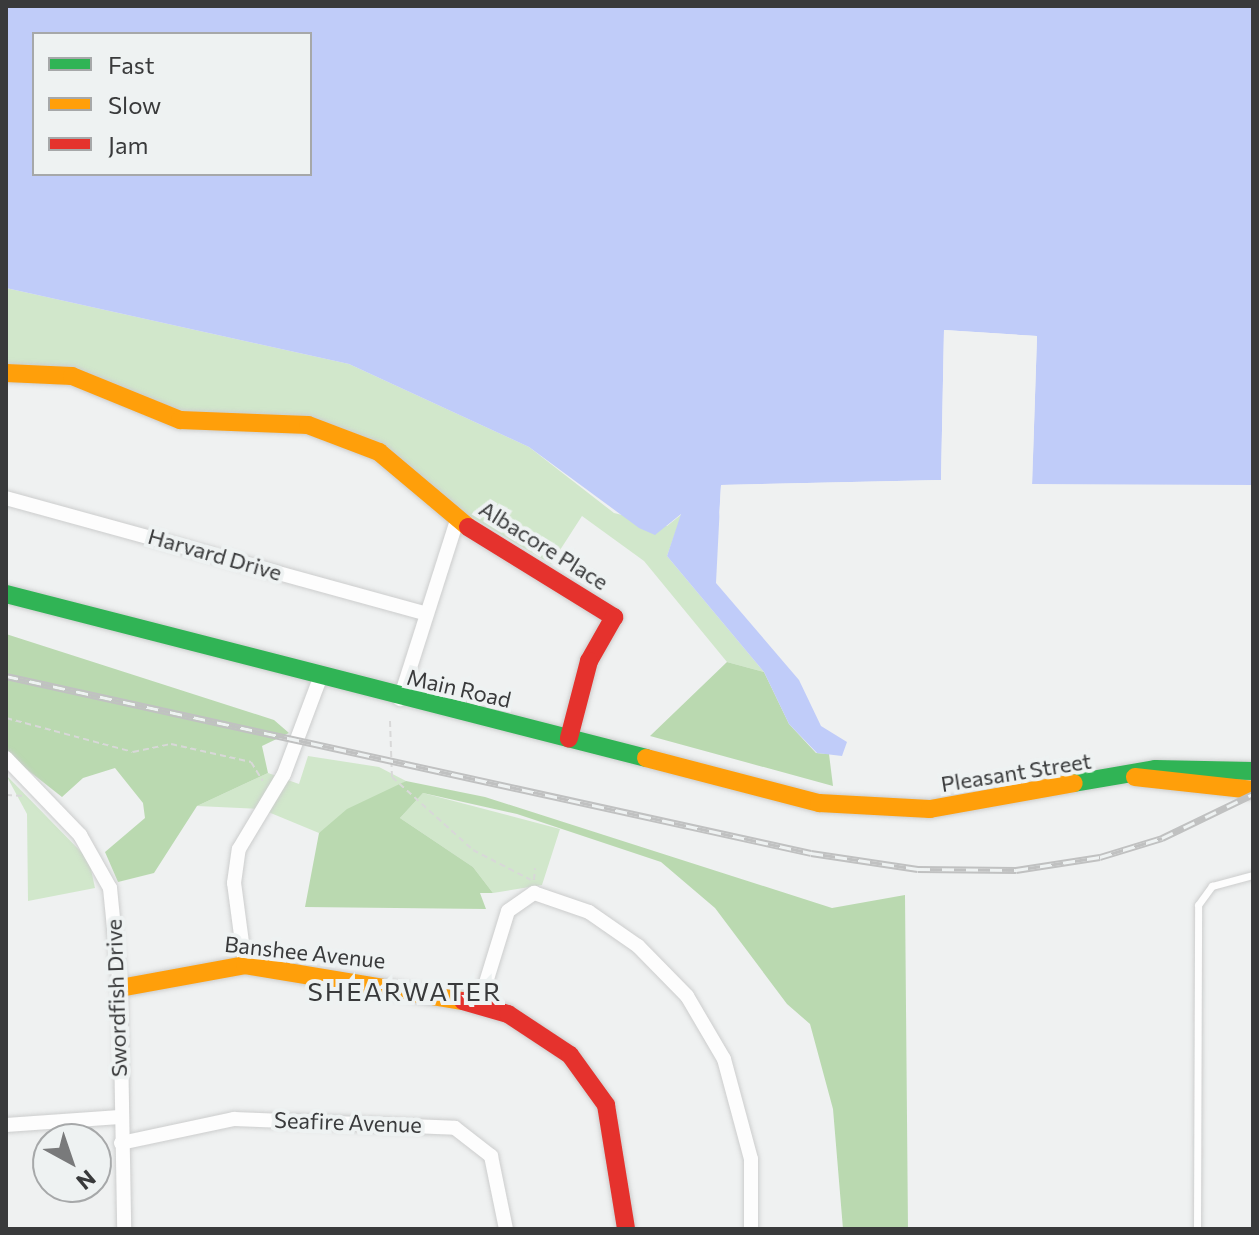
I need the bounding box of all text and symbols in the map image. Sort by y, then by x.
legend [32,32,312,176]
text: Fast [108,50,155,79]
text: Slow [108,90,161,119]
text: Jam [108,130,148,159]
street label: Albacore Place [475,495,613,595]
street label: Harvard Drive [145,522,285,586]
street label: Main Road [404,663,514,713]
street label: Pleasant Street [939,747,1093,797]
street label: Swordfish Drive [100,918,132,1078]
street label: Banshee Avenue [223,930,387,974]
district label: SHEARWATER [308,975,502,1007]
street label: Seafire Avenue [274,1106,422,1138]
north arrow [32,1123,112,1203]
text: N [71,1165,101,1196]

